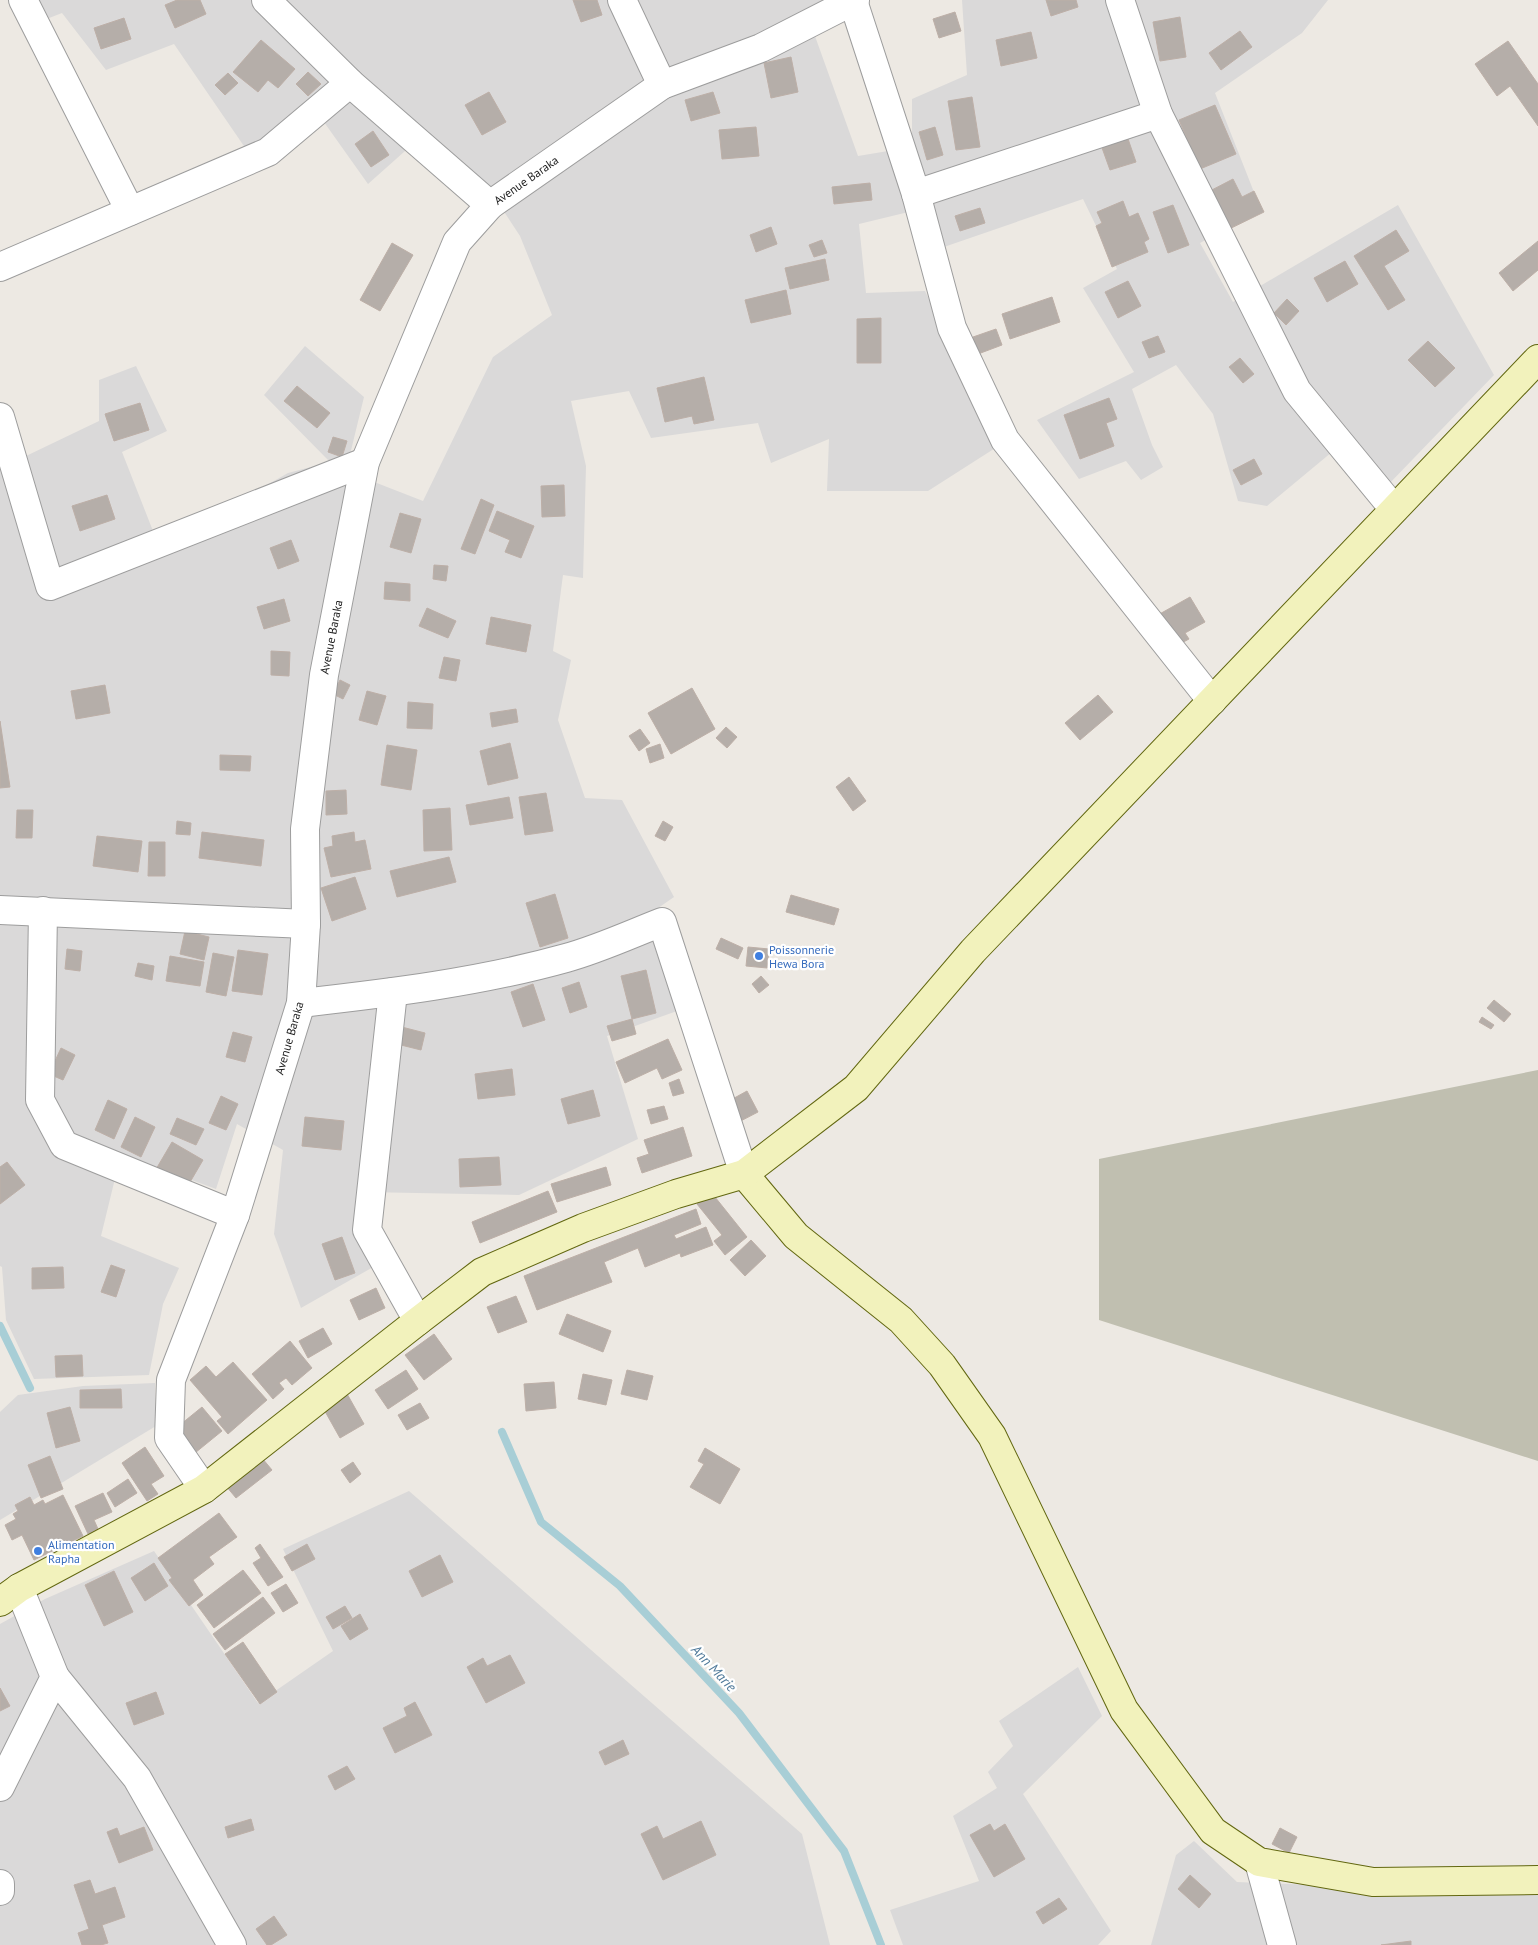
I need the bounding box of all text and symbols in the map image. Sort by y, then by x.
street label: Avenue Baraka [491,152,561,208]
street label: Avenue Baraka [316,599,346,675]
place label: Poissonnerie Hewa Bora [769,942,834,971]
marker: Poissonnerie Hewa Bora [753,950,765,962]
street label: Avenue Baraka [271,1000,307,1076]
place label: Alimentation Rapha [48,1537,114,1566]
marker: Alimentation Rapha [32,1545,44,1557]
water label: Ann Marie [687,1640,741,1696]

